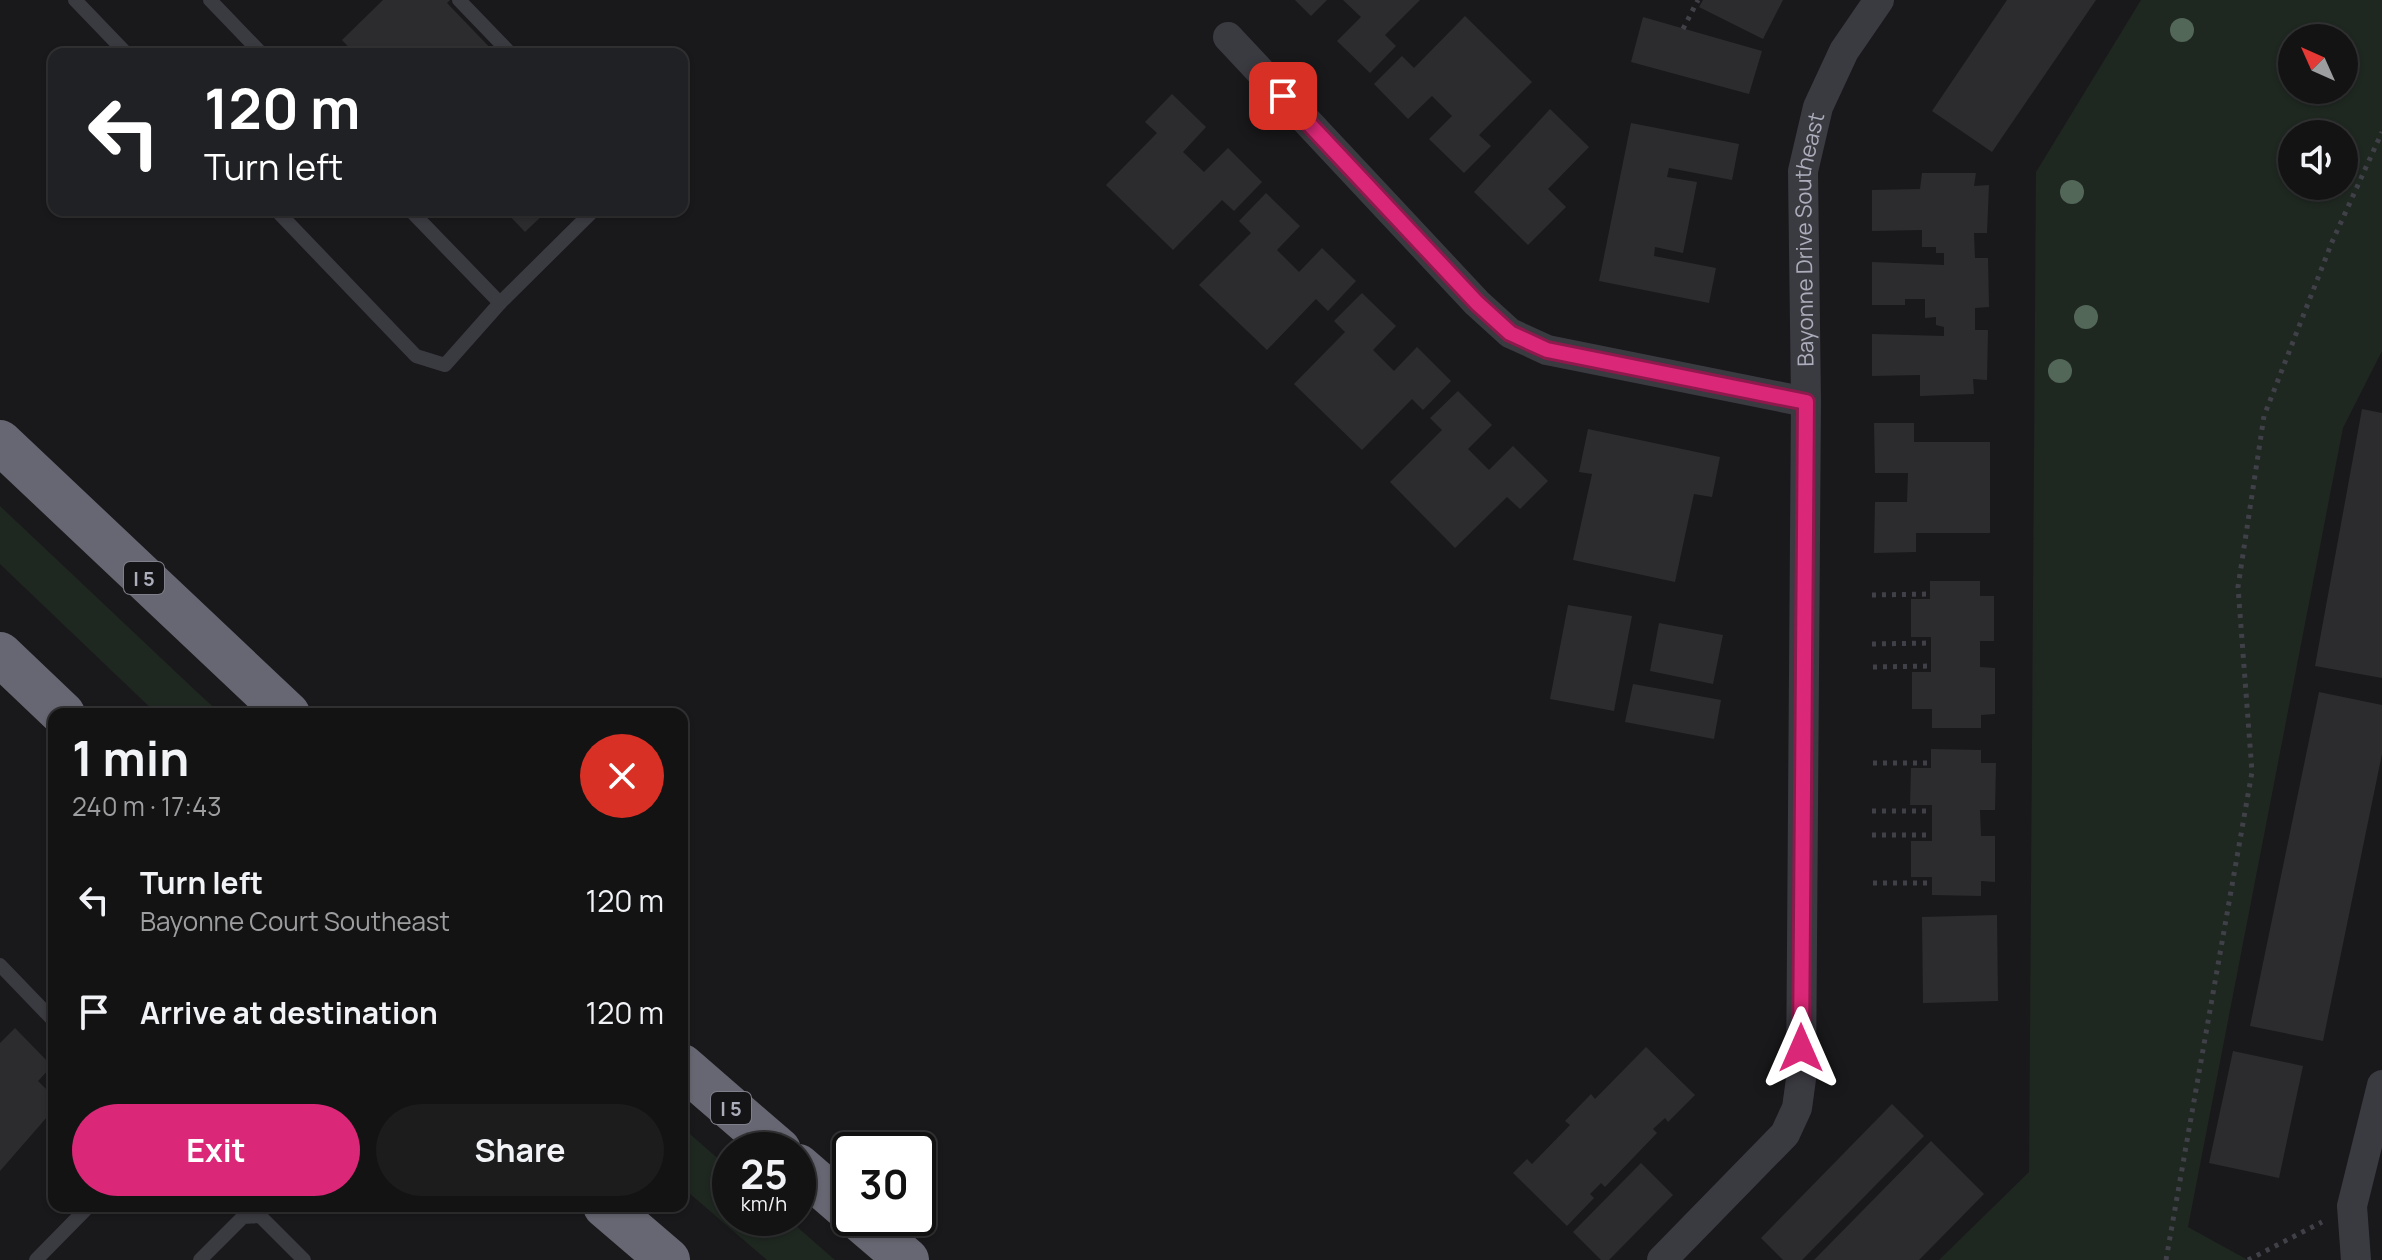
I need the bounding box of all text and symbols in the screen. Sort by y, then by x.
north arrow [2278,24,2358,104]
map controls [2278,24,2358,200]
pin [1249,62,1317,130]
text: 120 m [204,69,360,146]
icon: arrive [1261,74,1305,118]
icon: left [72,80,176,184]
street label: Bayonne Drive Southeast [1788,109,1831,367]
button: sound [2278,120,2358,200]
text: Turn left [204,142,343,191]
road number: I 5 [124,562,164,594]
text: 1 min [72,725,189,790]
button: close [580,734,664,818]
text: 240 m · 17:43 [72,788,222,824]
text: Turn left [140,862,263,903]
icon: left [72,878,116,922]
text: 120 m [585,880,664,921]
text: Bayonne Court Southeast [140,903,450,939]
icon: arrive [72,990,116,1034]
text: Arrive at destination [140,992,438,1033]
text: 120 m [585,992,664,1033]
position arrow [1759,1006,1843,1090]
road number: I 5 [711,1092,751,1124]
button: Exit [72,1104,360,1196]
button: Share [376,1104,664,1196]
speed limit sign: 30 [832,1132,936,1236]
text: 25 [740,1146,788,1201]
text: km/h [741,1190,787,1217]

